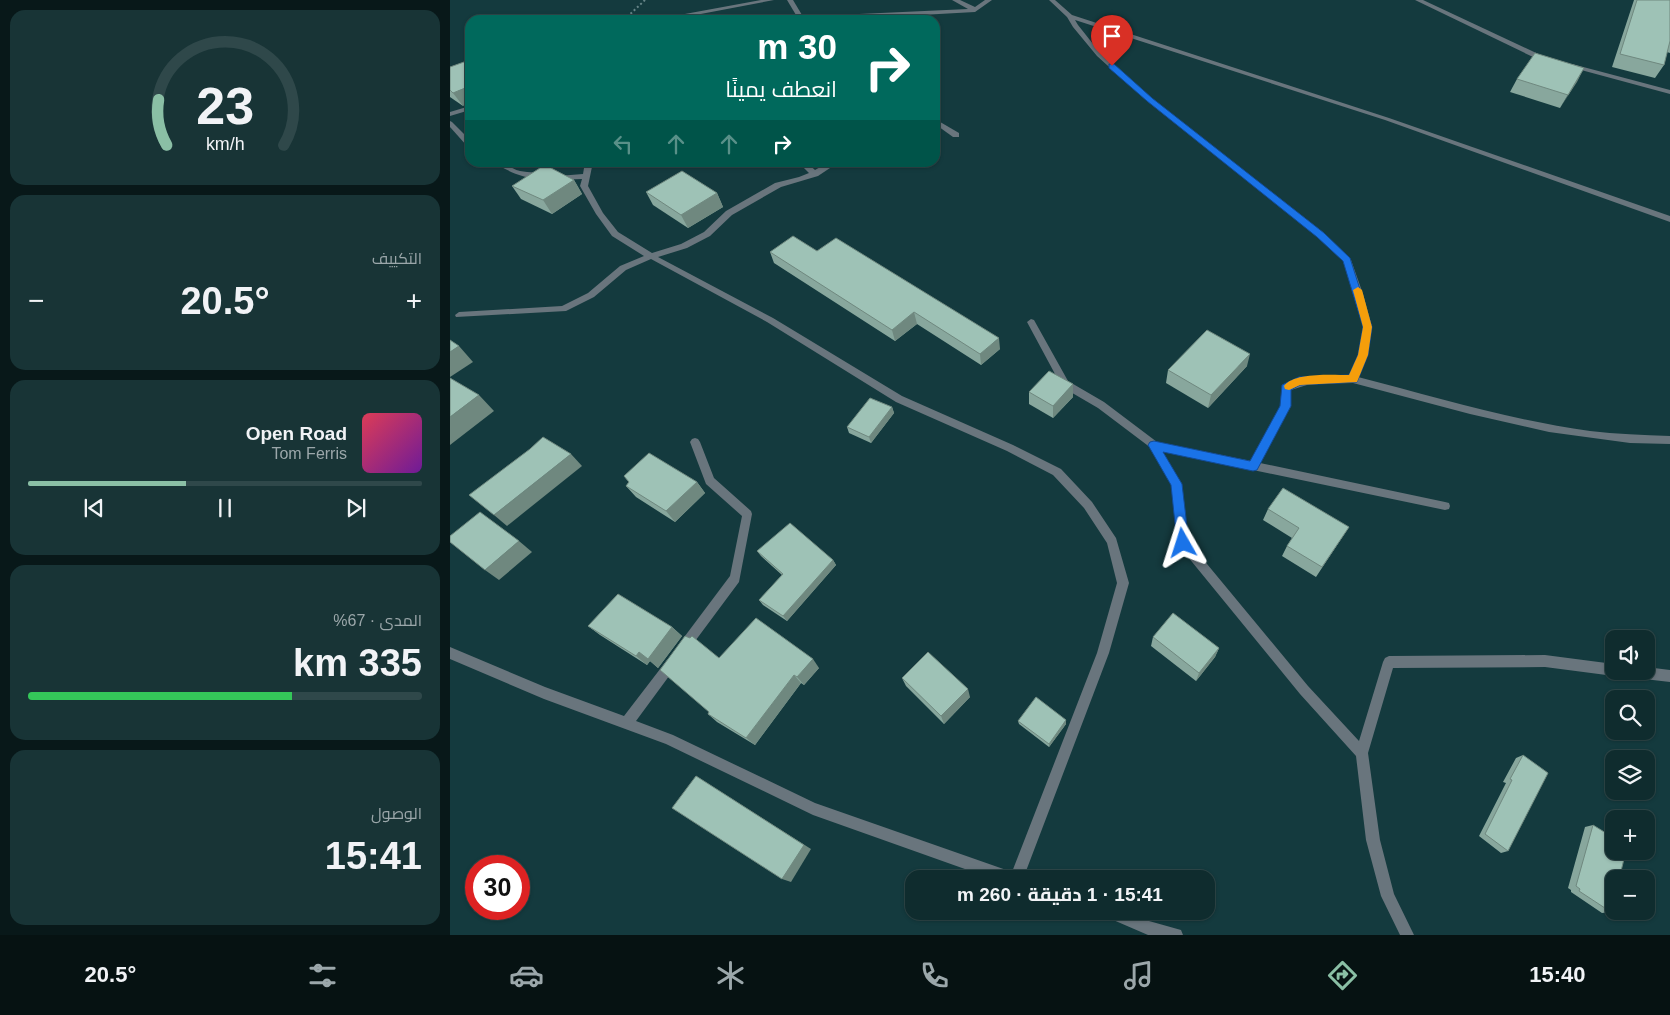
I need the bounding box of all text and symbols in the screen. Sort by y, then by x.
pin [1091,15,1133,66]
icon: arrive [1098,22,1126,50]
text: 30 m [757,27,837,66]
icon: right [855,35,920,100]
text: 23 [196,77,254,135]
text: انعطف يمينًا [725,77,837,102]
icon: left [609,130,637,158]
icon: ahead [662,130,690,158]
icon: ahead [715,130,743,158]
icon: right [768,130,796,158]
text: km/h [206,134,244,154]
text: التكييف [372,250,422,267]
text: 20.5° [180,280,270,322]
text: − [28,285,44,316]
text: + [406,285,422,316]
text: Open Road [246,423,347,444]
text: Tom Ferris [271,445,347,462]
icon: previous [80,494,108,522]
icon: pause [211,494,239,522]
icon: next [342,494,370,522]
position arrow [1156,516,1208,568]
text: المدى · 67% [333,612,422,629]
map controls [1605,630,1655,920]
button: sound [1605,630,1655,680]
text: 335 km [293,642,422,684]
button: search [1605,690,1655,740]
button: layers [1605,750,1655,800]
text: الوصول [371,805,422,822]
button: + [1605,810,1655,860]
text: 15:41 [325,835,422,877]
speed limit sign: 30 [465,855,530,920]
button: − [1605,870,1655,920]
text: 15:41 · 1 دقيقة · 260 m [957,884,1163,905]
icon: filters [305,958,340,993]
icon: car [509,958,544,993]
icon: climate [713,958,748,993]
icon: phone [917,958,952,993]
icon: music [1121,958,1156,993]
icon: directions [1325,958,1360,993]
text: 20.5° [85,962,136,987]
text: 15:40 [1529,962,1586,987]

